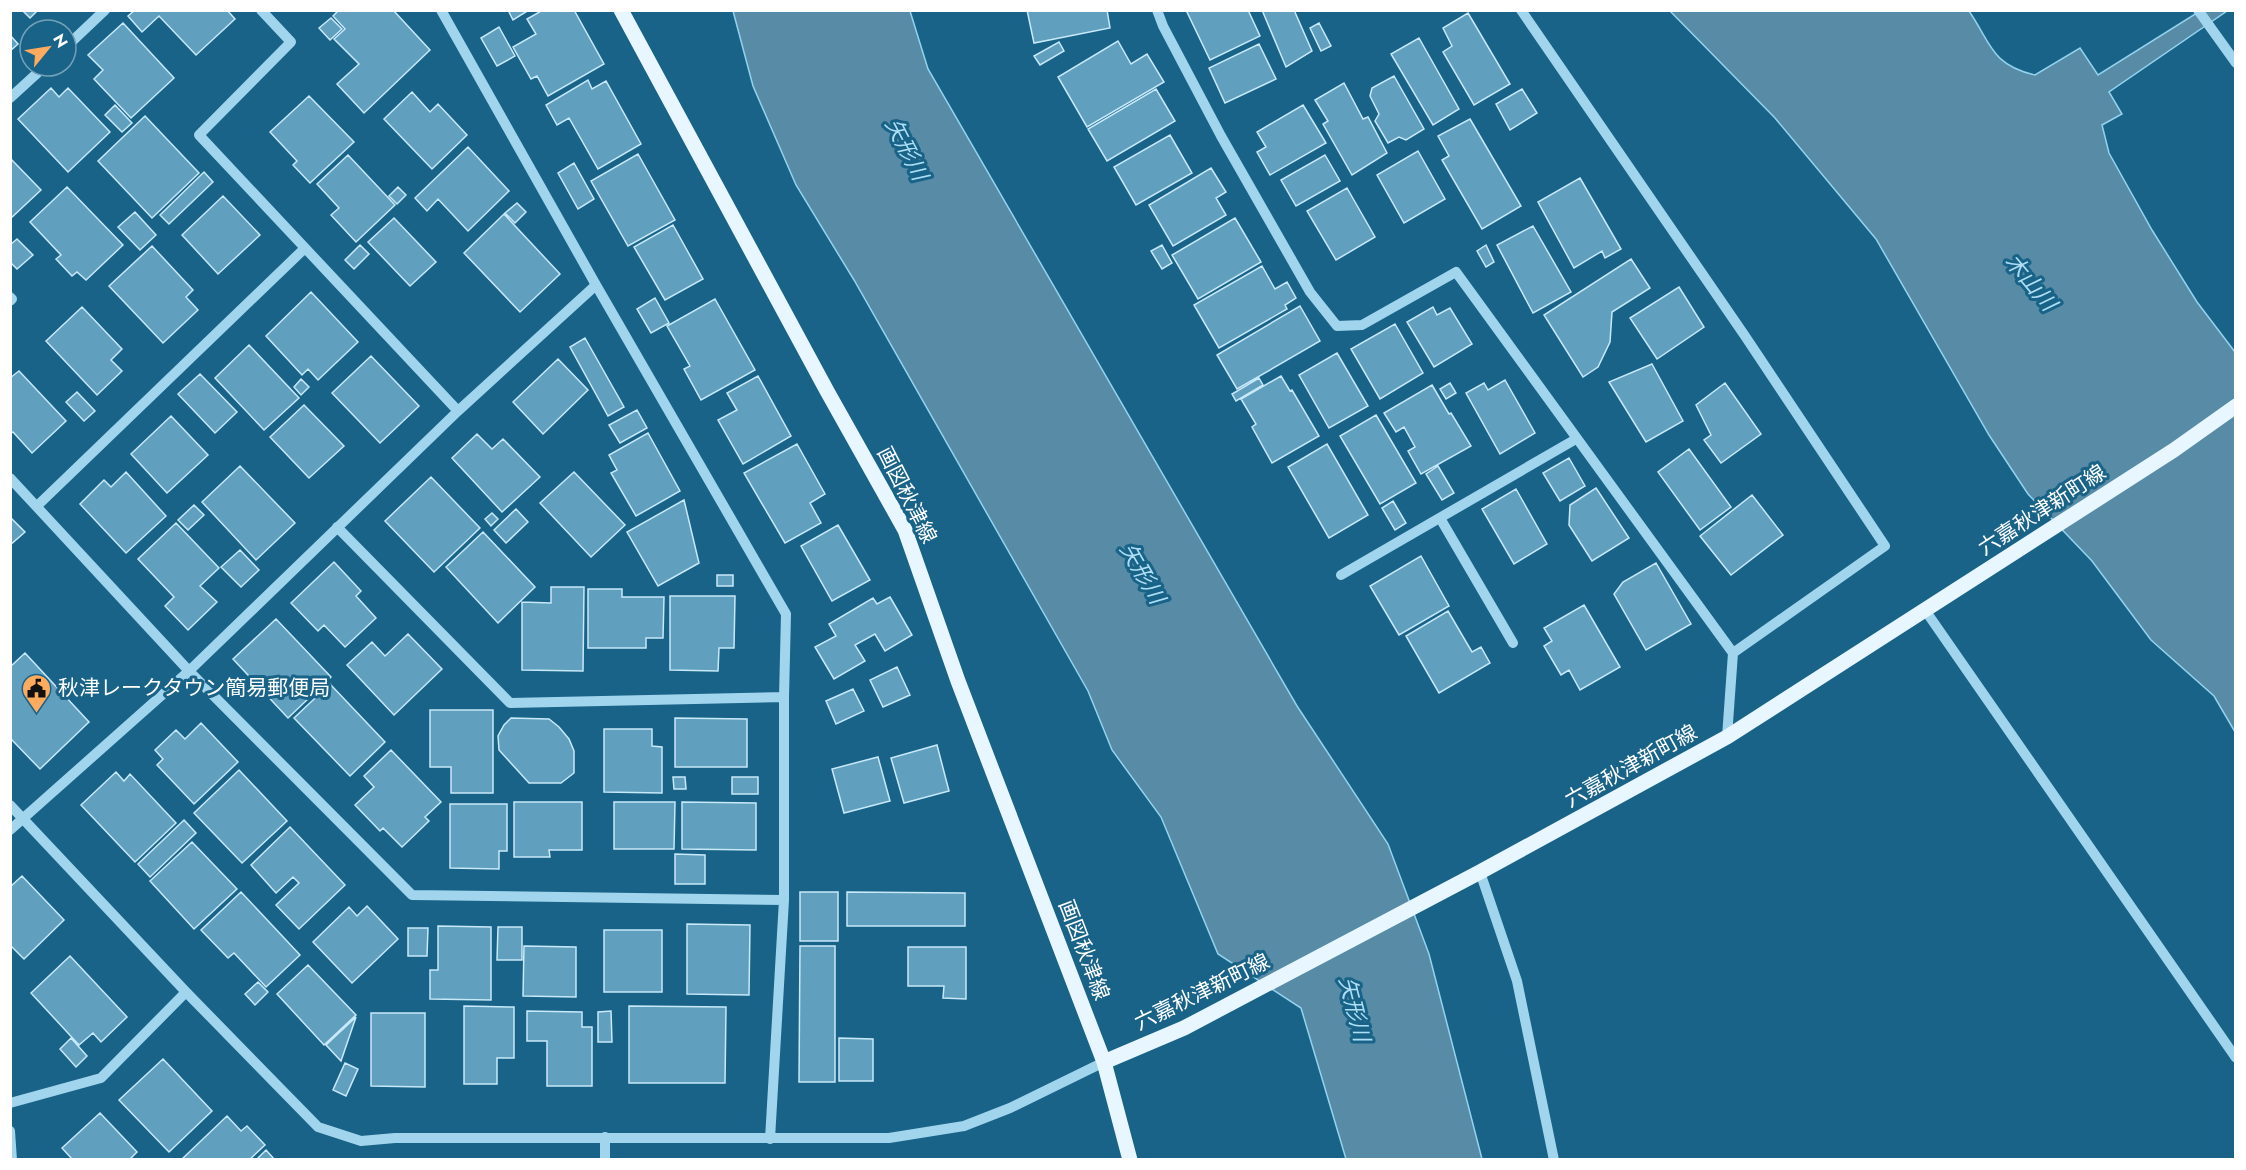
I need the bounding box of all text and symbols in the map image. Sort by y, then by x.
north arrow [18,18,78,78]
text: N [47,29,74,52]
water label: 矢形川 [878,112,937,187]
water label: 木山川 [1998,246,2066,319]
street label: 画図秋津線 [870,441,944,549]
street label: 六嘉秋津新町線 [1972,457,2112,563]
water label: 矢形川 [1113,536,1174,611]
public building icon: 秋津レークタウン簡易郵便局 [21,672,53,714]
place label: 秋津レークタウン簡易郵便局 [58,673,330,703]
street label: 六嘉秋津新町線 [1559,717,1703,815]
street label: 画図秋津線 [1051,896,1117,1004]
street label: 六嘉秋津新町線 [1129,946,1275,1038]
water label: 矢形川 [1331,973,1379,1047]

